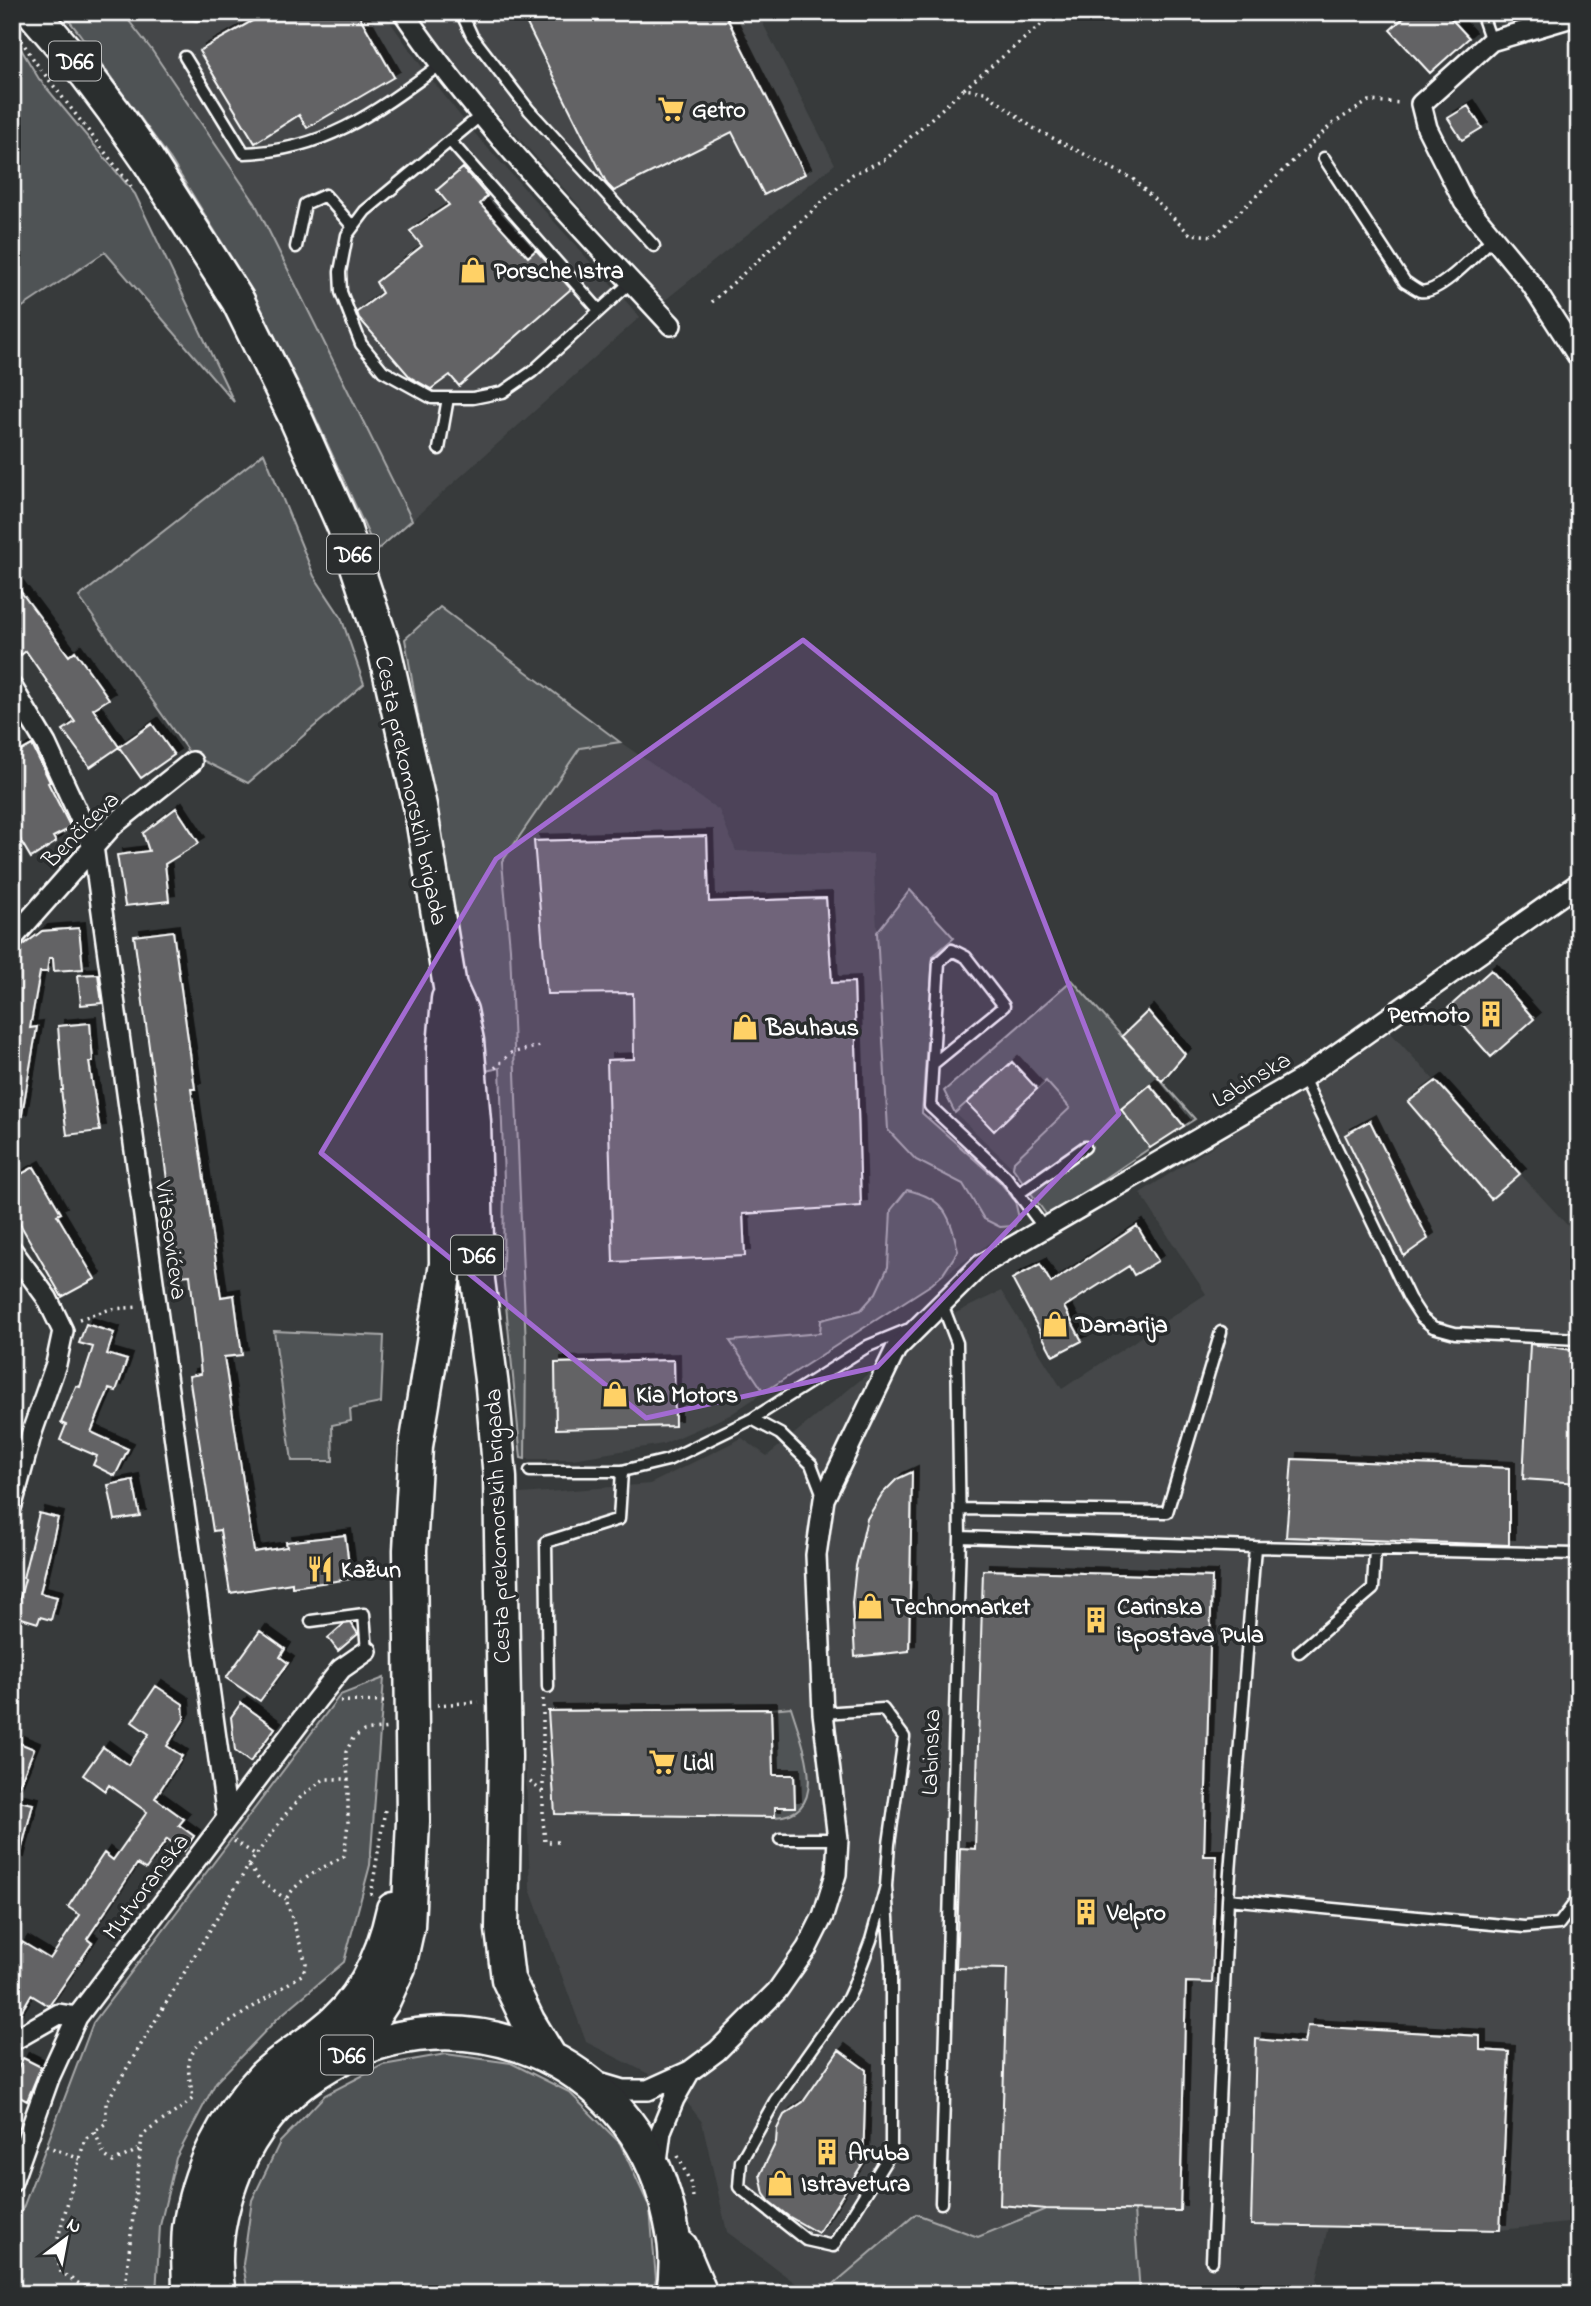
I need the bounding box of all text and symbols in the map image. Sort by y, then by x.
road number: D66 [49,41,101,80]
supermarket icon: Getro [656,94,686,124]
place label: Getro [692,94,746,129]
shop icon: Porsche Istra [458,255,488,285]
place label: Porsche Istra [494,255,624,290]
road number: D66 [327,534,379,574]
street label: Cesta prekomorskih brigada [364,652,455,929]
street label: Benčićeva [34,784,129,878]
place label: Permoto [1388,999,1470,1034]
building icon: Permoto [1476,999,1506,1029]
shop icon: Bauhaus [730,1012,760,1042]
place label: Bauhaus [765,1012,859,1047]
street label: Labinska [1206,1044,1298,1118]
street label: Vitasovićeva [144,1178,195,1302]
road number: D66 [451,1236,503,1274]
shop icon: Damarija [1040,1309,1070,1339]
place label: Damarija [1075,1309,1168,1344]
shop icon: Kia Motors [600,1379,630,1409]
place label: Kia Motors [636,1379,738,1414]
street label: Cesta prekomorskih brigada [477,1388,522,1664]
restaurant icon: Kažun [305,1554,335,1584]
place label: Kažun [341,1554,401,1589]
shop icon: Technomarket [855,1591,885,1621]
place label: Technomarket [891,1591,1031,1626]
place label: Carinska ispostava Pula [1117,1591,1264,1654]
building icon: Carinska ispostava Pula [1081,1605,1111,1635]
street label: Labinska [914,1708,951,1796]
supermarket icon: Lidl [647,1747,677,1777]
place label: Lidl [683,1747,714,1782]
street label: Mutvoranska [95,1827,199,1948]
building icon: Velpro [1071,1897,1101,1927]
place label: Velpro [1106,1897,1166,1932]
road number: D66 [321,2036,373,2074]
building icon: Aruba [812,2137,842,2167]
place label: Aruba [848,2137,910,2172]
shop icon: Istravetura [765,2168,795,2198]
place label: Istravetura [801,2168,910,2203]
north arrow [32,2204,102,2274]
text: N [61,2212,86,2242]

